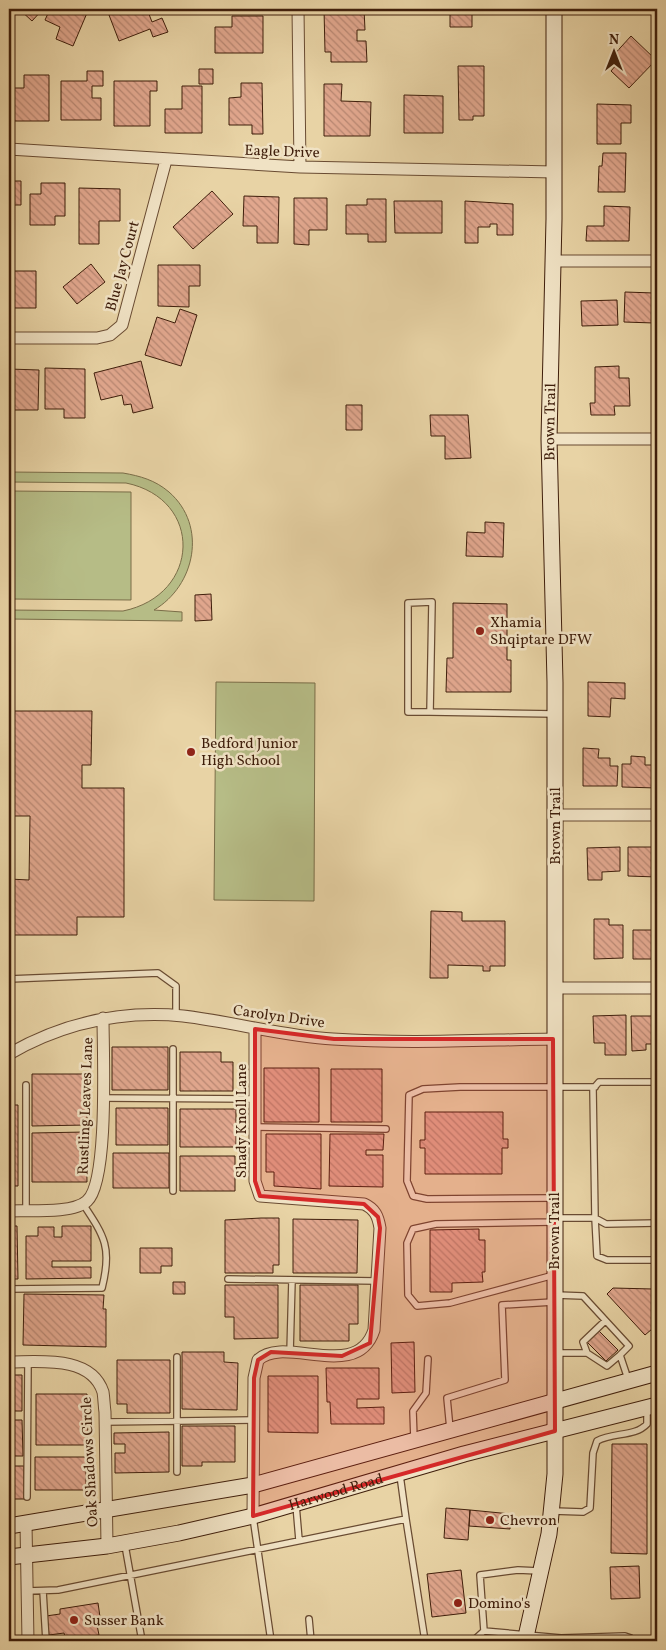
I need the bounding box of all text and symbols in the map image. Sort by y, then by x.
north arrow [588,28,638,78]
text: N [609,31,619,50]
street label: Eagle Drive [244,141,320,164]
street label: Blue Jay Court [101,219,146,314]
street label: Brown Trail [540,383,562,461]
place label: Xhamia Shqiptare DFW [490,613,592,651]
marker: Xhamia Shqiptare DFW [474,625,486,637]
place label: Bedford Junior High School [201,734,298,772]
marker: Bedford Junior High School [185,746,197,758]
street label: Brown Trail [546,787,567,865]
street label: Carolyn Drive [231,1001,326,1034]
street label: Rustling Leaves Lane [74,1037,99,1175]
street label: Shady Knoll Lane [232,1064,253,1178]
street label: Brown Trail [545,1192,566,1270]
street label: Oak Shadows Circle [77,1396,104,1527]
street label: Harwood Road [286,1469,386,1517]
place label: Chevron [500,1511,557,1532]
marker: Chevron [484,1514,496,1526]
place label: Domino's [468,1594,530,1615]
marker: Domino's [452,1597,464,1609]
place label: Susser Bank [84,1611,164,1632]
marker: Susser Bank [68,1614,80,1626]

